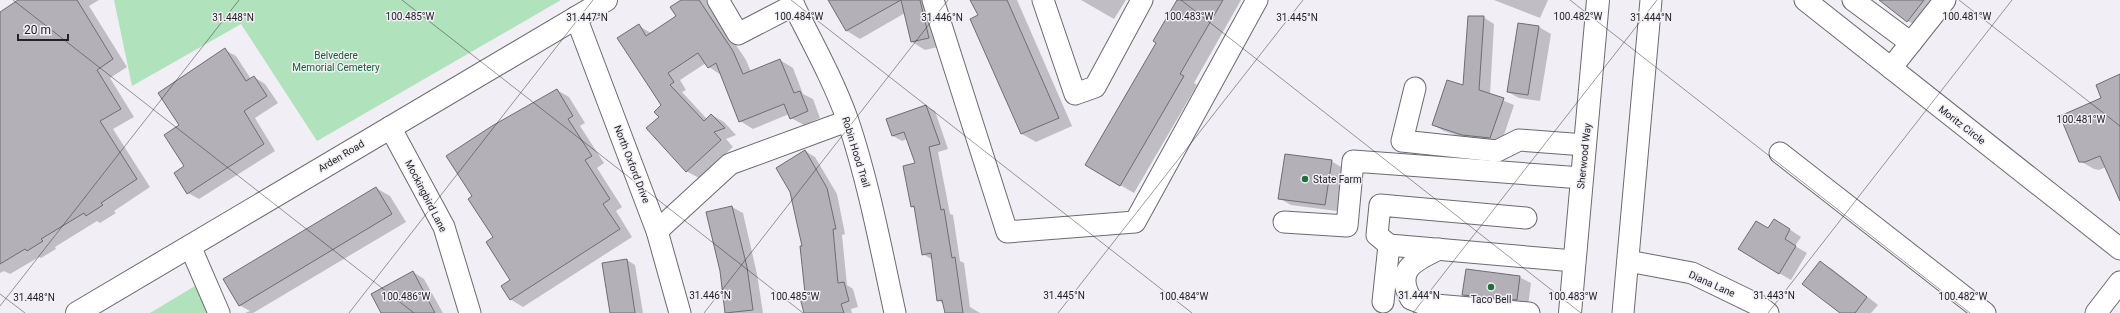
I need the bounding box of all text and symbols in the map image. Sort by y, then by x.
text: 100.485°W [386,11,435,22]
text: 100.484°W [775,11,824,22]
text: 100.483°W [1165,11,1214,22]
text: 100.482°W [1554,11,1603,22]
text: 100.481°W [1943,11,1992,22]
text: 31.448°N [212,12,254,23]
text: 31.447°N [566,12,608,23]
text: 31.446°N [921,12,963,23]
text: 31.445°N [1276,12,1318,23]
text: 31.444°N [1630,12,1672,23]
scale bar [18,16,68,42]
text: 20 m [24,23,51,37]
park label: Belvedere Memorial Cemetery [292,50,380,73]
street label: Moritz Circle [1936,103,1988,147]
text: 100.481°W [2057,114,2106,125]
street label: Robin Hood Trail [840,115,872,189]
street label: Sherwood Way [1575,122,1593,189]
street label: North Oxford Drive [612,123,652,205]
street label: Arden Road [316,138,366,174]
street label: Mockingbird Lane [403,158,449,234]
marker: State Farm [1300,174,1310,184]
place label: State Farm [1313,174,1362,185]
street label: Diana Lane [1687,269,1737,299]
marker: Taco Bell [1486,282,1496,292]
text: 31.446°N [689,290,731,301]
text: 31.445°N [1043,290,1085,301]
text: 31.444°N [1398,290,1440,301]
text: 31.443°N [1753,290,1795,301]
text: 100.486°W [382,291,431,302]
text: 100.485°W [771,291,820,302]
text: 100.484°W [1160,291,1209,302]
text: 100.483°W [1549,291,1598,302]
text: 100.482°W [1939,291,1988,302]
text: 31.448°N [13,292,55,303]
place label: Taco Bell [1471,294,1511,305]

